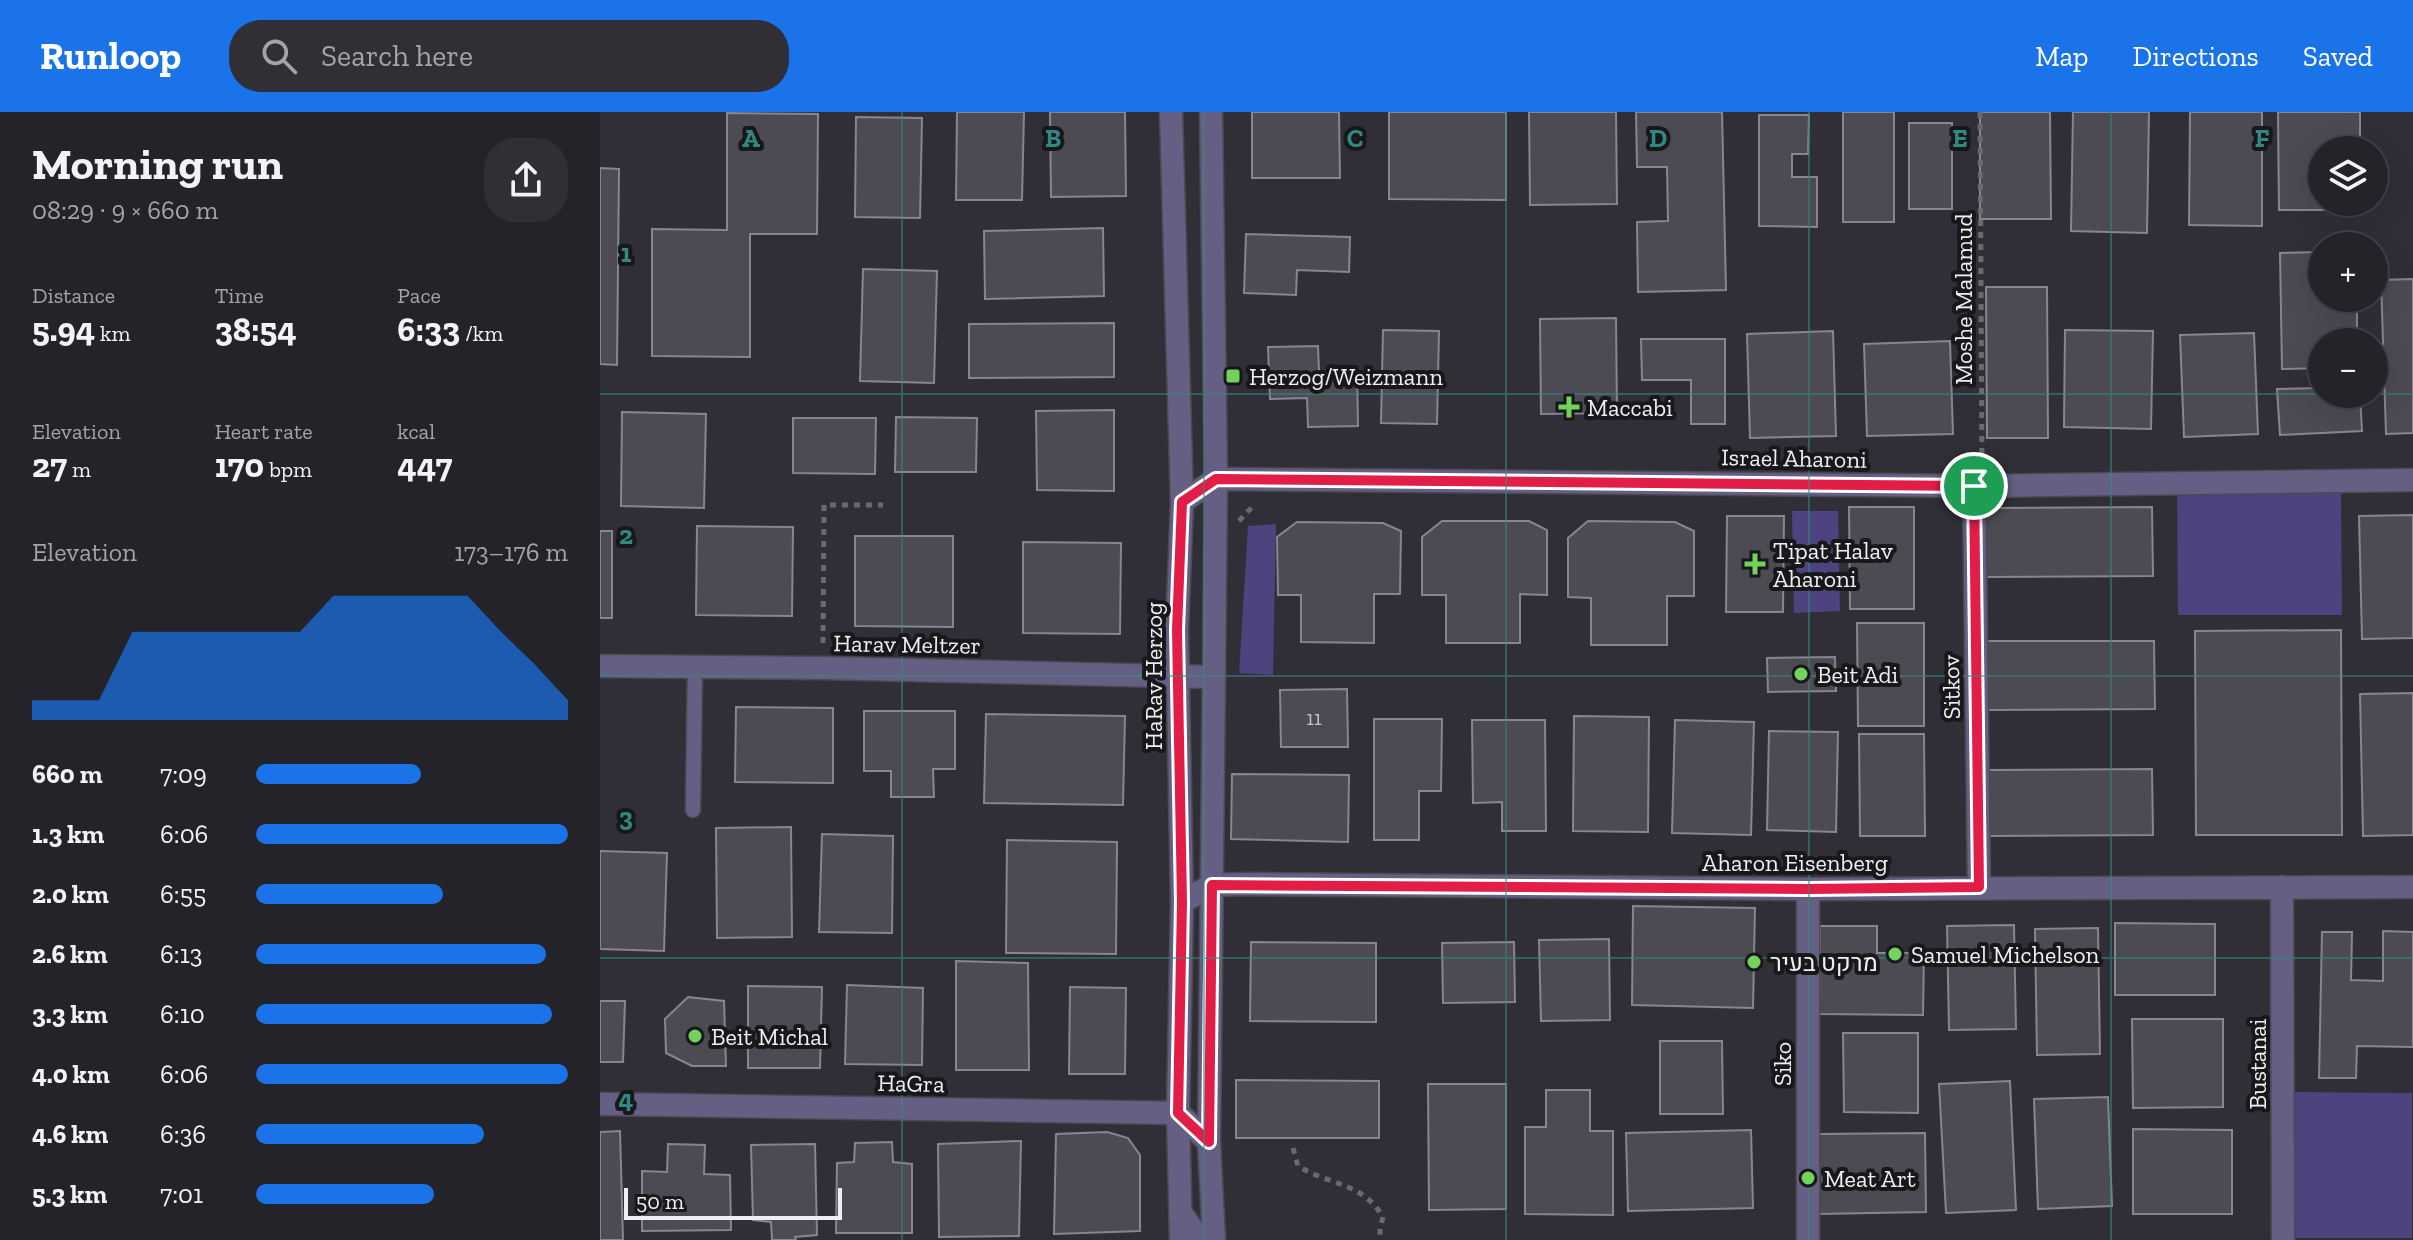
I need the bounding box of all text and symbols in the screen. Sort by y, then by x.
search box [229,20,789,92]
text: Runloop [40,33,181,79]
icon: search [257,34,301,78]
text: Search here [321,38,473,74]
text: Map [2035,40,2088,73]
text: Directions [2132,40,2259,73]
text: Saved [2303,40,2373,73]
text: A [742,122,760,154]
text: B [1045,122,1061,154]
text: C [1347,122,1363,154]
text: D [1649,122,1667,154]
text: E [1952,122,1968,154]
text: F [2255,122,2270,154]
map controls [2308,136,2388,408]
button: layers [2308,136,2388,216]
text: Morning run [32,137,283,190]
button: share [484,138,568,222]
text: 08:29 · 9 × 660 m [32,194,218,226]
street label: Moshe Malamud [1949,213,1978,385]
button: + [2308,232,2388,312]
text: 1 [621,237,632,269]
text: Distance [32,282,115,309]
text: Time [215,282,264,309]
text: Pace [397,282,441,309]
text: 5.94 [32,309,95,350]
text: 38:54 [215,309,297,350]
text: 6:33 [397,309,460,350]
text: km [95,320,131,347]
text: /km [460,320,503,347]
button: − [2308,328,2388,408]
place label: Herzog/Weizmann [1249,362,1443,391]
marker: Herzog/Weizmann [1224,367,1242,385]
place label: Maccabi [1587,393,1673,422]
marker: Maccabi [1558,396,1580,418]
text: Elevation [32,418,121,445]
text: Heart rate [215,418,313,445]
text: kcal [397,418,435,445]
street label: Israel Aharoni [1721,442,1867,474]
text: 27 [32,445,67,486]
text: 170 [215,445,264,486]
text: 447 [397,445,452,486]
pin [1940,452,2008,520]
text: m [67,456,91,483]
text: bpm [264,456,312,483]
icon: arrive [1952,464,1996,508]
text: 2 [619,519,633,551]
text: Elevation [32,536,137,568]
text: 173–176 m [454,536,568,568]
place label: Tipat Halav Aharoni [1773,536,1893,593]
marker: Tipat Halav Aharoni [1744,553,1766,575]
street label: HaRav Herzog [1139,602,1168,750]
street label: Harav Meltzer [833,628,981,660]
street label: Sitkov [1936,654,1966,720]
place label: Beit Adi [1817,660,1899,689]
marker: Beit Adi [1792,665,1810,683]
house number: 11 [1306,706,1322,730]
text: 660 m [32,758,103,790]
text: 7:09 [160,758,207,790]
text: 3 [619,801,633,833]
text: 1.3 km [32,818,104,850]
text: 6:06 [160,818,208,850]
street label: Aharon Eisenberg [1702,848,1888,877]
text: 2.0 km [32,878,109,910]
text: 6:55 [160,878,206,910]
text: 2.6 km [32,938,107,970]
text: 6:13 [160,938,202,970]
place label: Samuel Michelson [1911,940,2100,969]
marker: Samuel Michelson [1886,945,1904,963]
place label: מרקט בעיר [1770,948,1878,977]
marker: מרקט בעיר [1745,953,1763,971]
text: 3.3 km [32,998,108,1030]
text: 6:10 [160,998,205,1030]
street label: Bustanai [2243,1018,2272,1110]
place label: Beit Michal [711,1022,828,1051]
marker: Beit Michal [686,1027,704,1045]
street label: Siko [1768,1042,1797,1086]
text: 4.0 km [32,1058,110,1090]
text: 6:06 [160,1058,208,1090]
street label: HaGra [877,1068,945,1098]
text: 4 [619,1083,634,1115]
text: 4.6 km [32,1118,108,1150]
text: 6:36 [160,1118,206,1150]
place label: Meat Art [1824,1164,1916,1193]
marker: Meat Art [1799,1169,1817,1187]
text: 5.3 km [32,1178,107,1210]
text: 7:01 [160,1178,203,1210]
scale bar [624,1184,842,1220]
text: 50 m [636,1188,684,1215]

